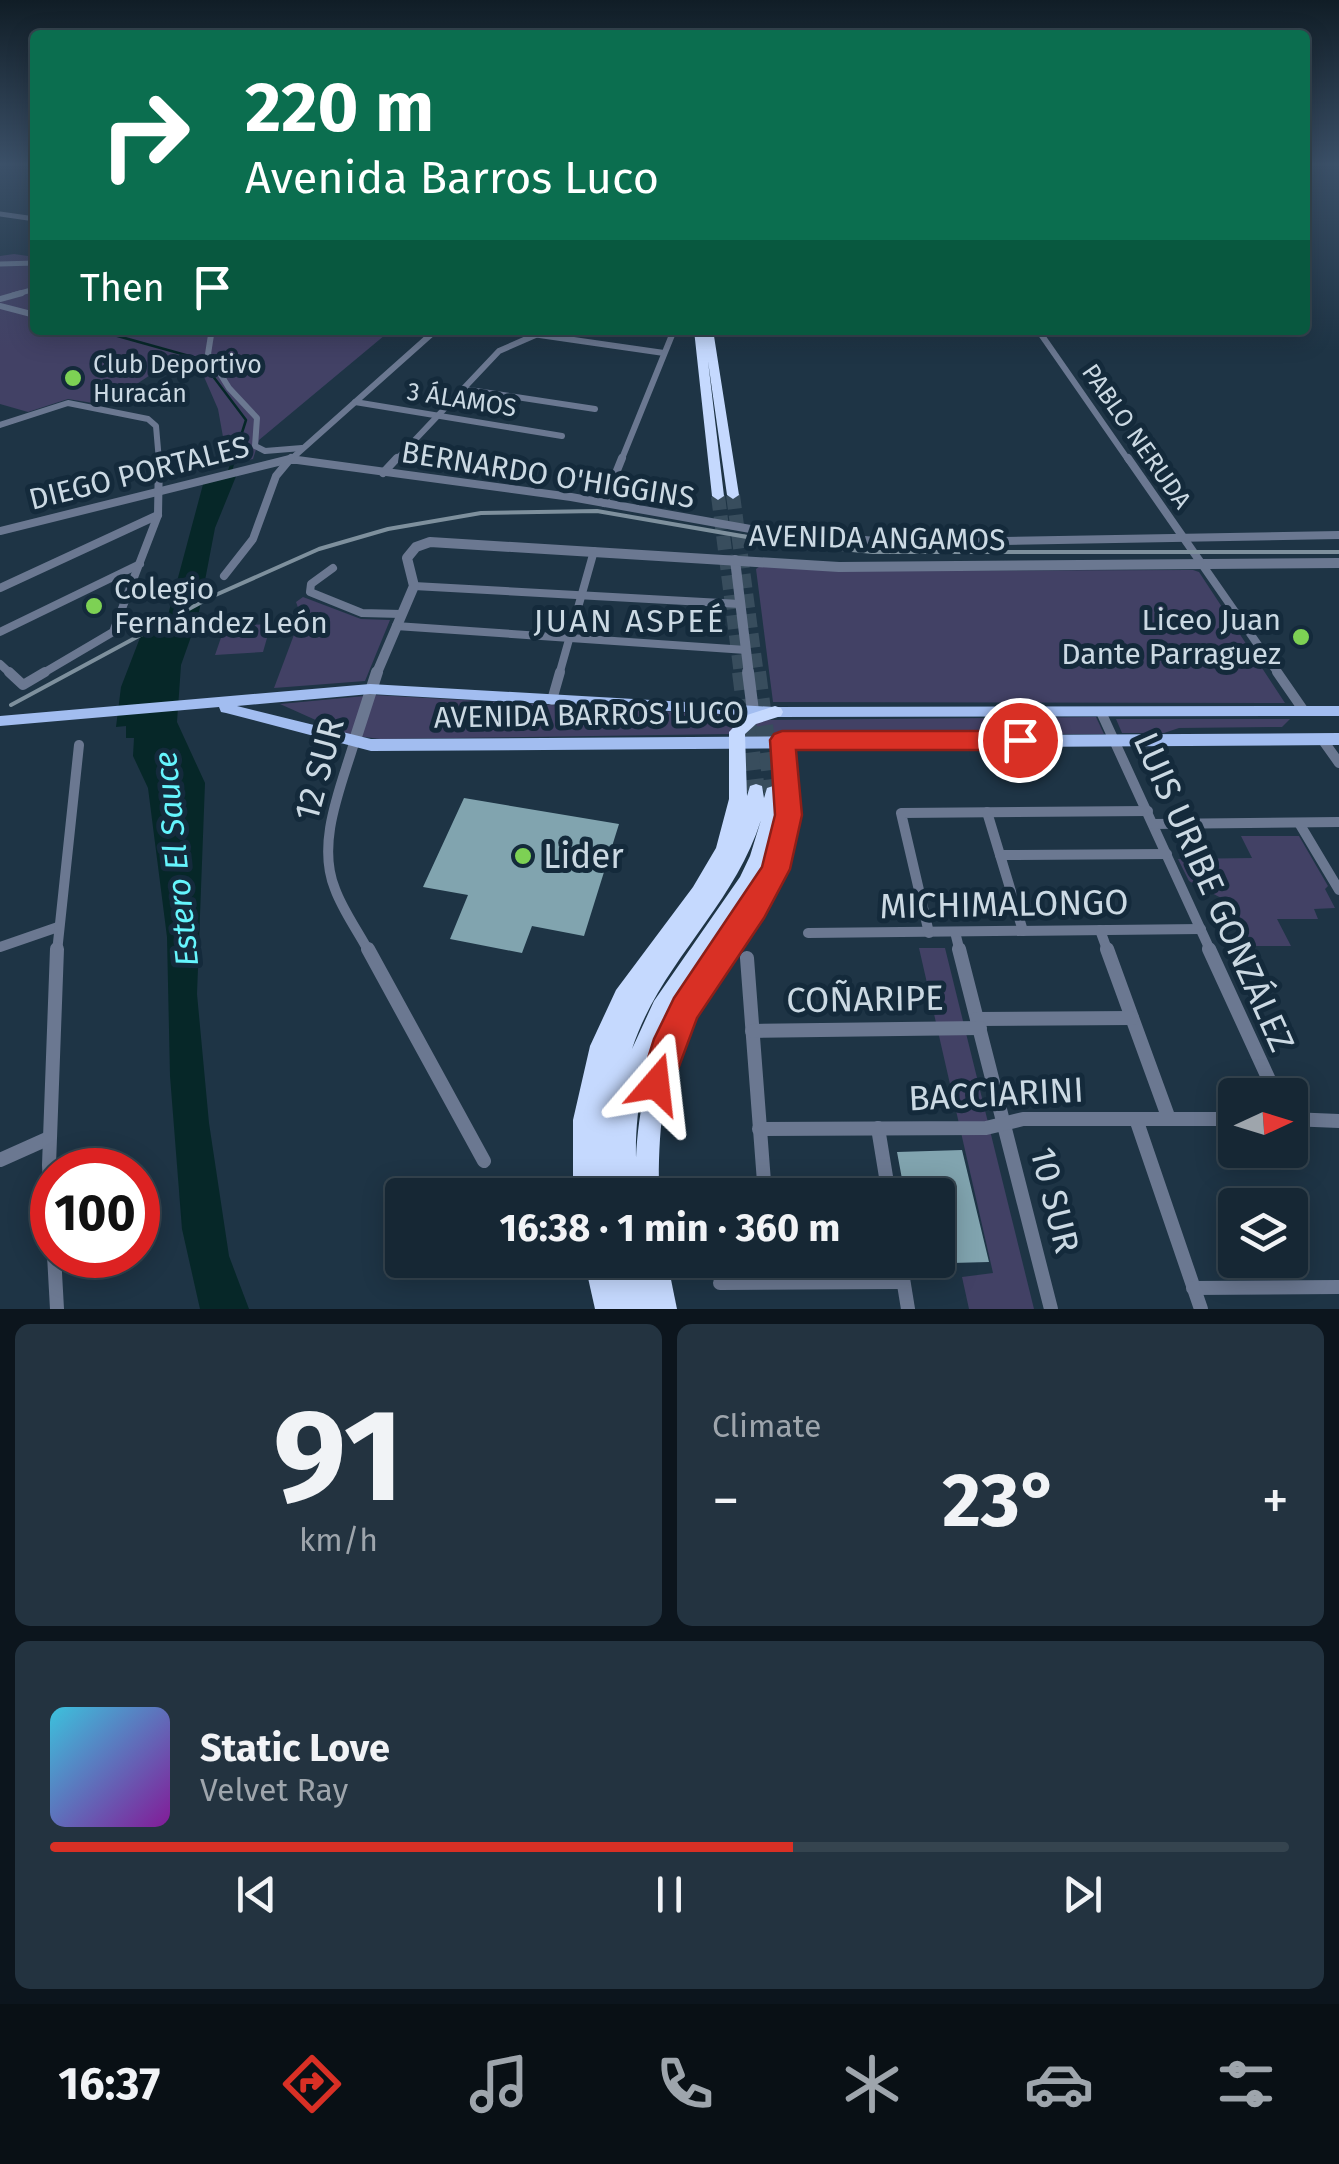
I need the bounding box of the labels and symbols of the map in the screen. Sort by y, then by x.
place label: Club Deportivo Huracán [93,350,262,409]
street label: PABLO NERUDA [1075,358,1198,515]
marker: Club Deportivo Huracán [62,367,84,389]
street label: 3 ÁLAMOS [405,376,519,423]
street label: DIEGO PORTALES [25,428,253,518]
street label: BERNARDO O'HIGGINS [399,434,697,516]
street label: AVENIDA ANGAMOS [748,518,1006,558]
place label: Colegio Fernández León [114,571,328,641]
marker: Colegio Fernández León [83,595,105,617]
district label: JUAN ASPEÉ [534,602,726,640]
place label: Liceo Juan Dante Parraguez [1061,602,1281,672]
marker: Liceo Juan Dante Parraguez [1290,626,1312,648]
street label: AVENIDA BARROS LUCO [434,694,744,736]
pin [978,698,1063,783]
street label: 12 SUR [285,713,353,825]
street label: LUIS URIBE GONZÁLEZ [1125,726,1303,1058]
water label: Estero El Sauce [146,750,206,968]
place label: Lider [543,835,624,877]
marker: Lider [512,845,534,867]
street label: MICHIMALONGO [879,881,1129,927]
street label: COÑARIPE [786,977,944,1021]
position arrow [604,1032,708,1136]
street label: BACCIARINI [907,1068,1085,1120]
north arrow [1218,1078,1308,1168]
street label: 10 SUR [1022,1143,1088,1257]
speed limit sign: 100 [30,1148,160,1278]

